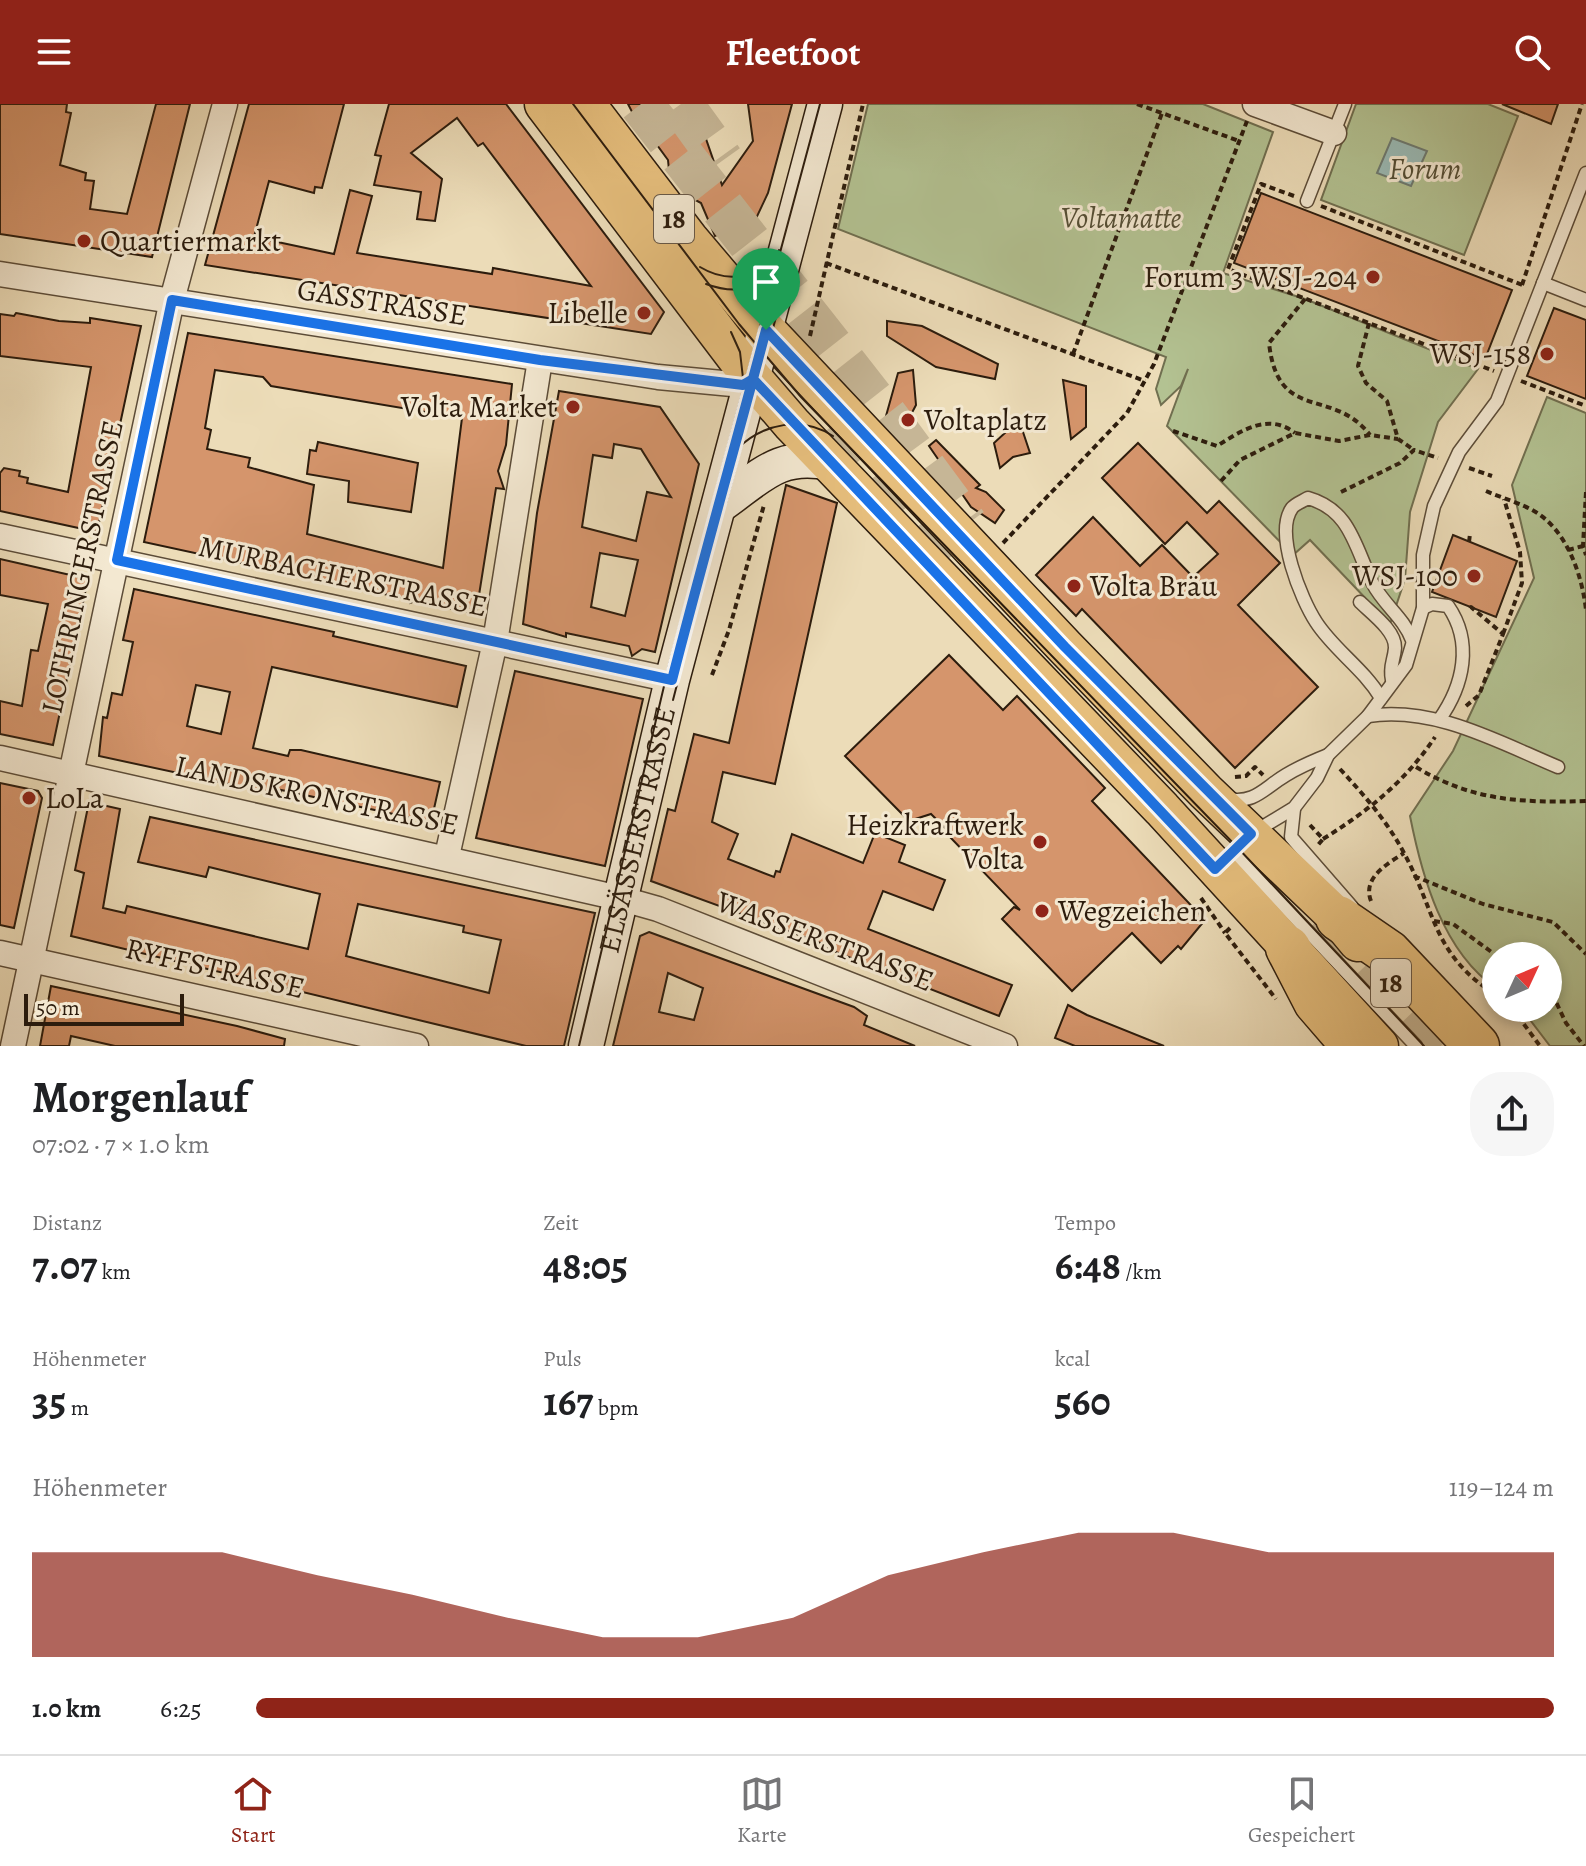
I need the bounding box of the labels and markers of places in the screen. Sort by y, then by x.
place label: Quartiermarkt [100,221,281,261]
marker: Quartiermarkt [75,232,93,250]
pin [732,248,800,330]
place label: Forum 3 WSJ-204 [1143,257,1357,297]
marker: Forum 3 WSJ-204 [1364,268,1382,286]
place label: Libelle [548,293,628,333]
marker: Libelle [635,304,653,322]
place label: WSJ-158 [1429,334,1531,374]
marker: WSJ-158 [1538,345,1556,363]
place label: Volta Market [400,387,557,427]
marker: Volta Market [564,398,582,416]
place label: Voltaplatz [923,400,1047,440]
marker: Voltaplatz [899,411,917,429]
place label: WSJ-100 [1351,556,1458,596]
place label: Volta Bräu [1089,566,1218,606]
marker: WSJ-100 [1465,567,1483,585]
marker: Volta Bräu [1065,577,1083,595]
place label: LoLa [45,778,104,818]
marker: LoLa [20,789,38,807]
place label: Heizkraftwerk Volta [846,805,1024,879]
marker: Heizkraftwerk Volta [1031,833,1049,851]
place label: Wegzeichen [1057,891,1206,931]
marker: Wegzeichen [1033,902,1051,920]

